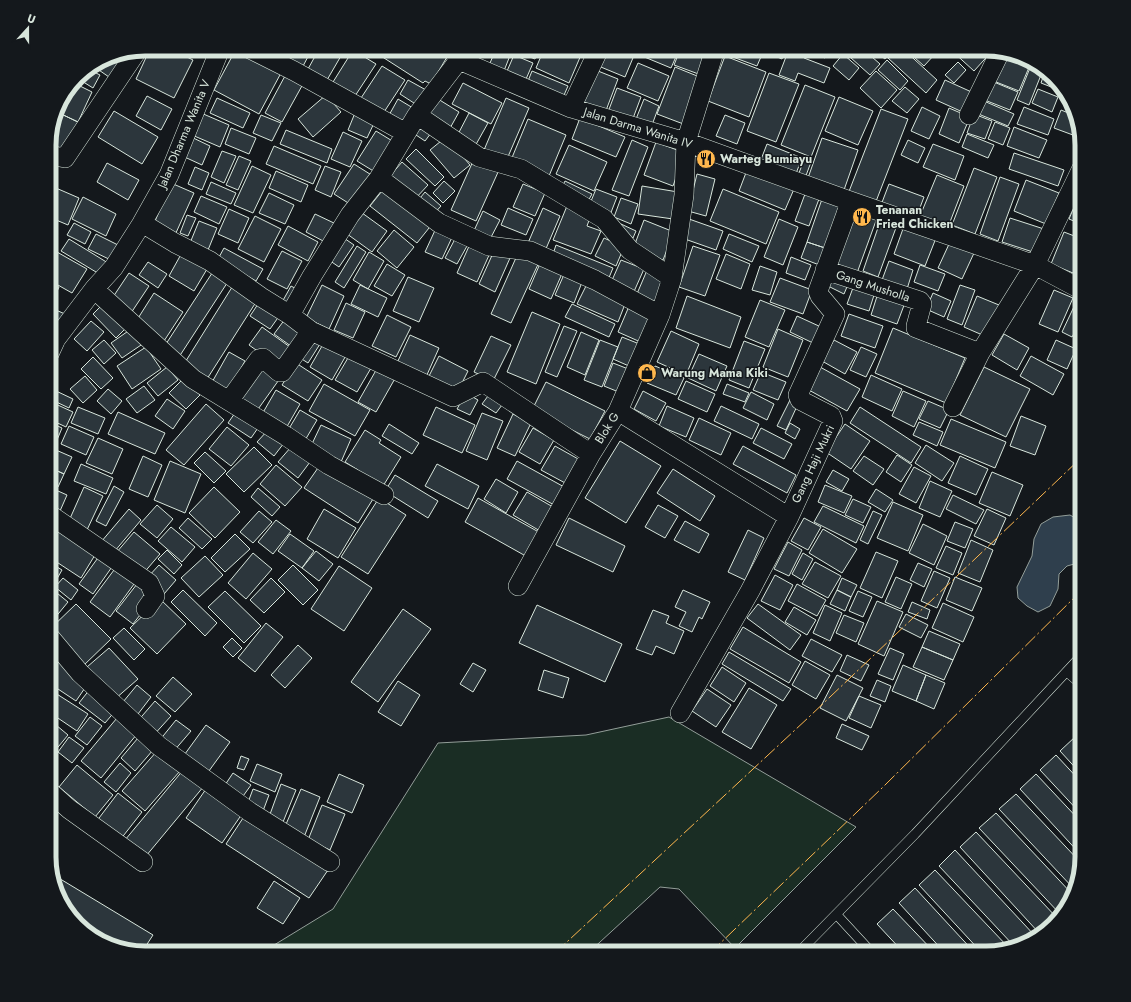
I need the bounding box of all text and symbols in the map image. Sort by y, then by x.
north arrow [8,8,48,48]
text: U [25,10,38,28]
street label: Jalan Dharma Wanita V [152,77,215,193]
street label: Jalan Darma Wanita IV [579,102,695,153]
restaurant icon: Warteg Bumiayu [695,148,717,170]
place label: Warteg Bumiayu [720,150,812,168]
place label: Tenanan Fried Chicken [876,201,954,233]
restaurant icon: Tenanan Fried Chicken [851,206,873,228]
street label: Gang Musholla [834,266,913,306]
shop icon: Warung Mama Kiki [636,362,658,384]
place label: Warung Mama Kiki [661,364,768,382]
street label: Blok G [590,409,624,447]
street label: Gang Haji Mukri [787,422,839,506]

